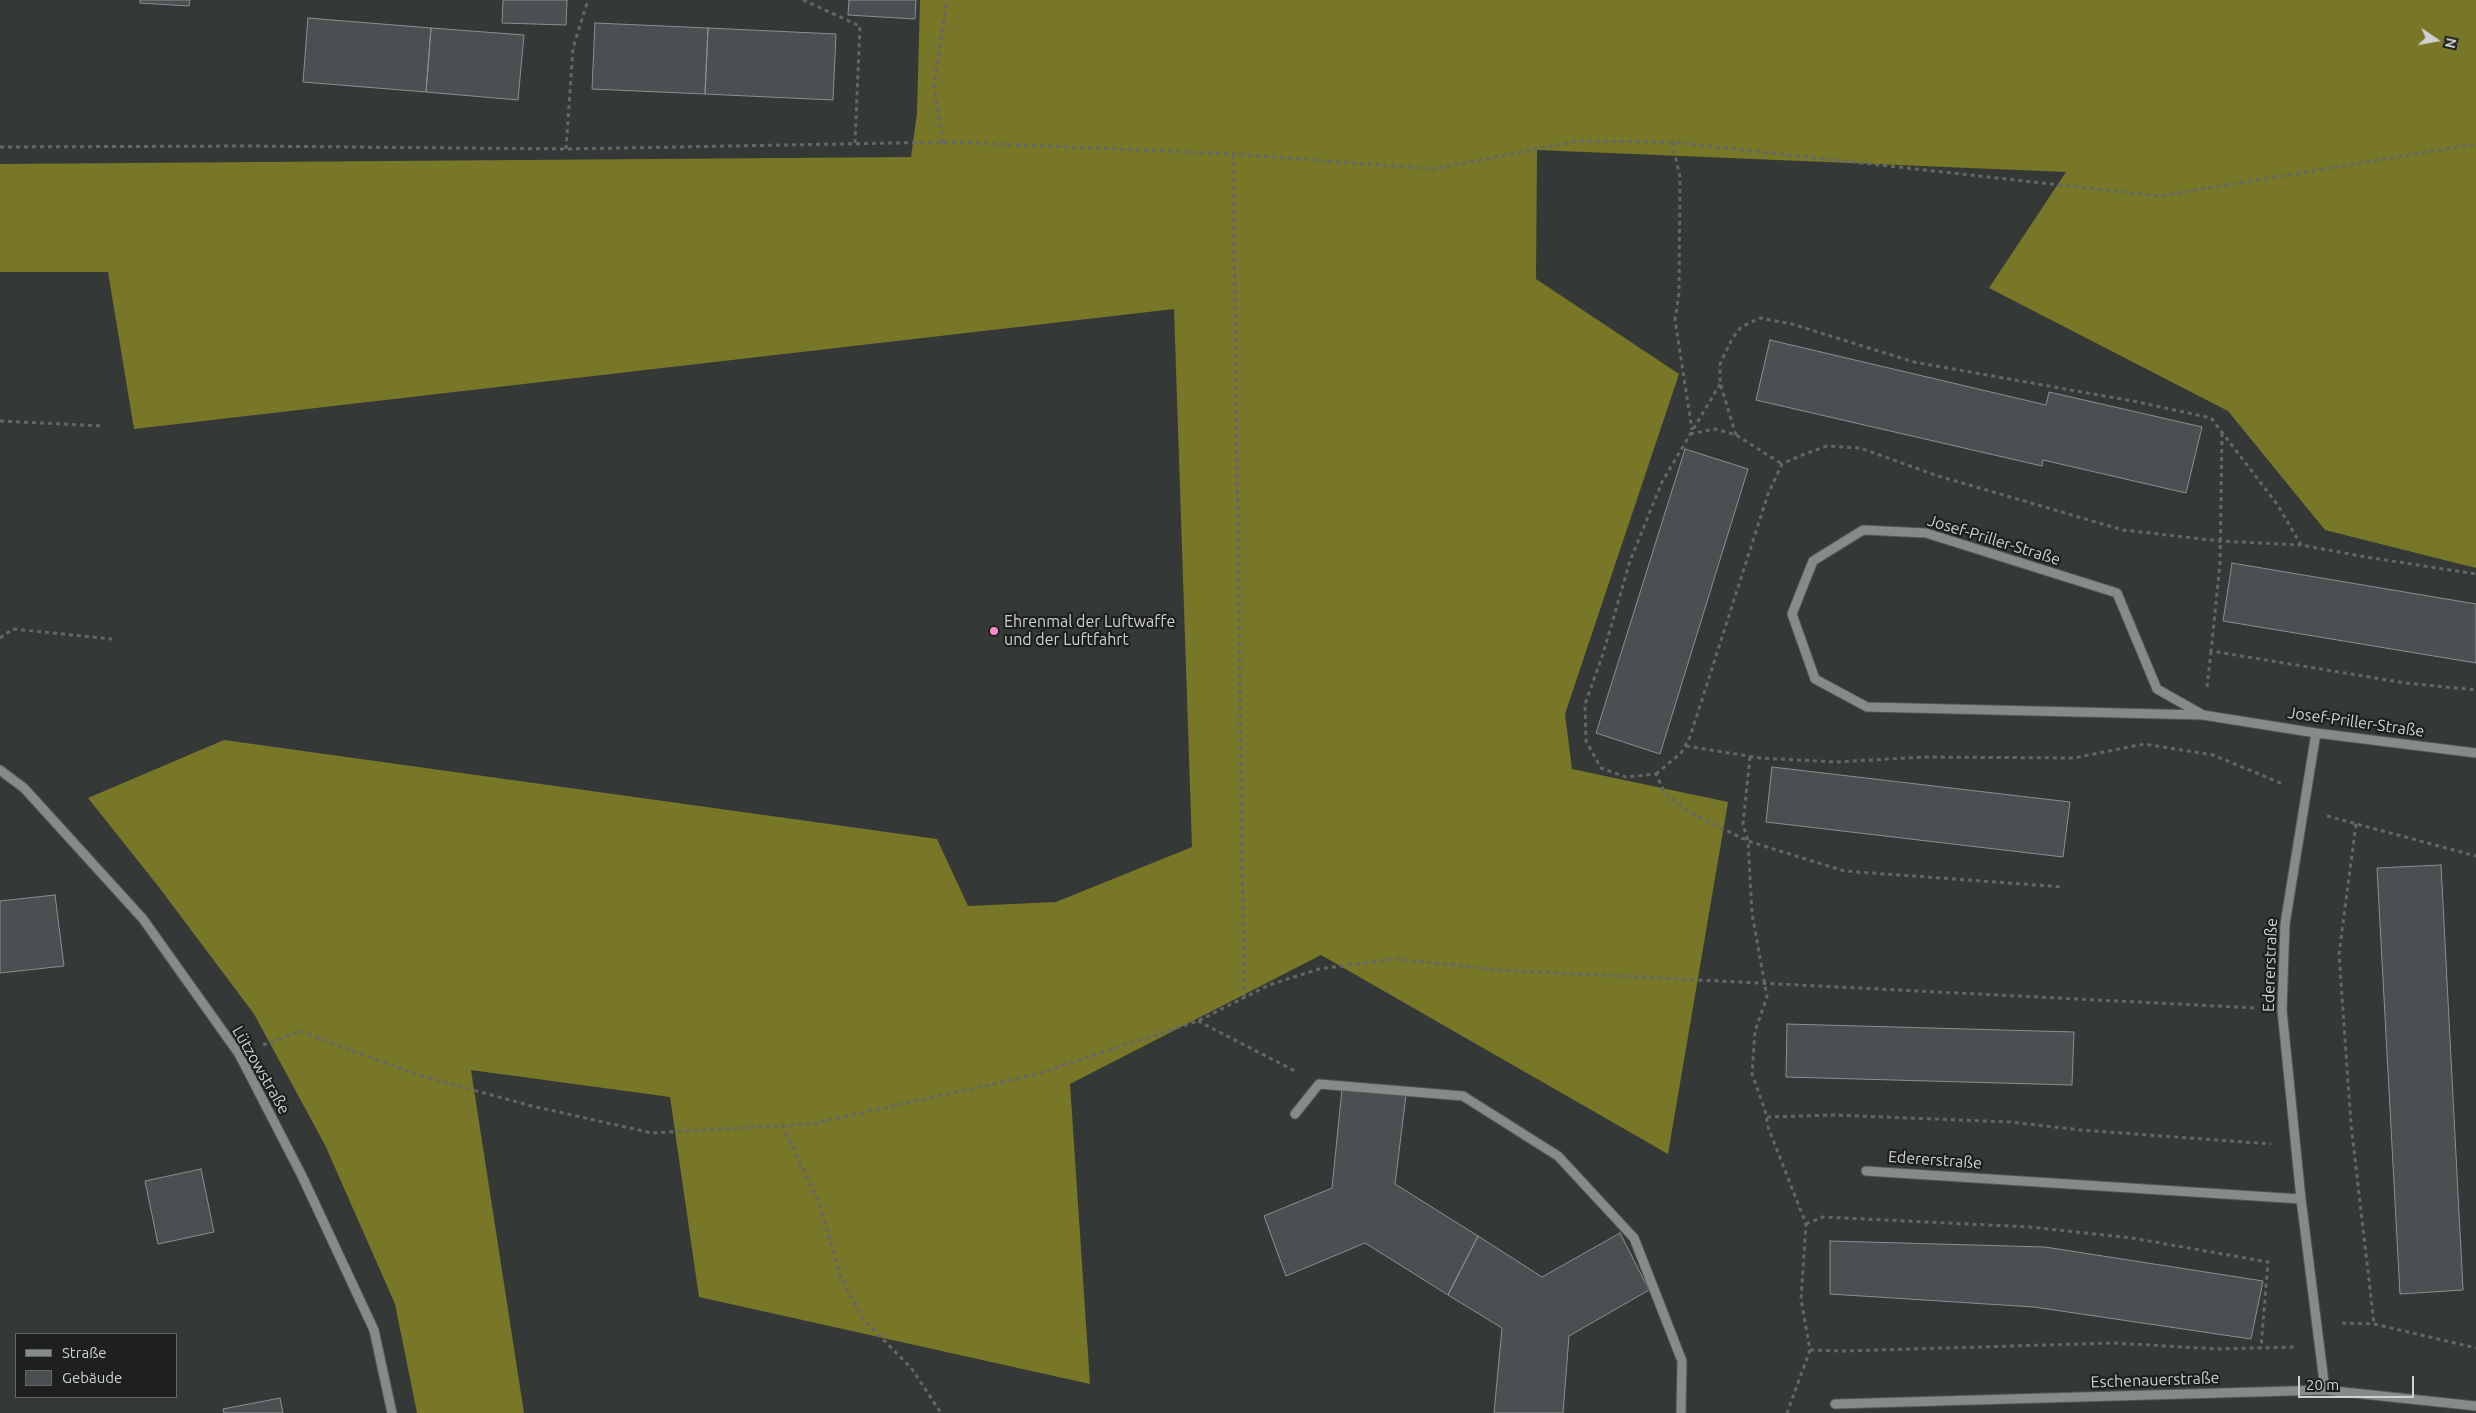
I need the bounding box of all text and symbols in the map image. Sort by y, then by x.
north arrow [2411,15,2461,65]
text: N [2442,36,2460,50]
street label: Josef-Priller-Straße [1925,511,2063,569]
place label: Ehrenmal der Luftwaffe und der Luftfahrt [1004,612,1175,650]
marker: Ehrenmal der Luftwaffe und der Luftfahrt [988,625,1000,637]
street label: Josef-Priller-Straße [2286,703,2426,741]
street label: Edererstraße [2259,918,2281,1012]
street label: Lützowstraße [228,1023,294,1117]
street label: Edererstraße [1887,1147,1983,1173]
legend [15,1333,178,1398]
text: Straße [62,1344,106,1361]
scale bar [2301,1366,2417,1398]
street label: Eschenauerstraße [2090,1368,2220,1392]
text: Gebäude [62,1369,122,1386]
text: 20 m [2306,1376,2339,1393]

